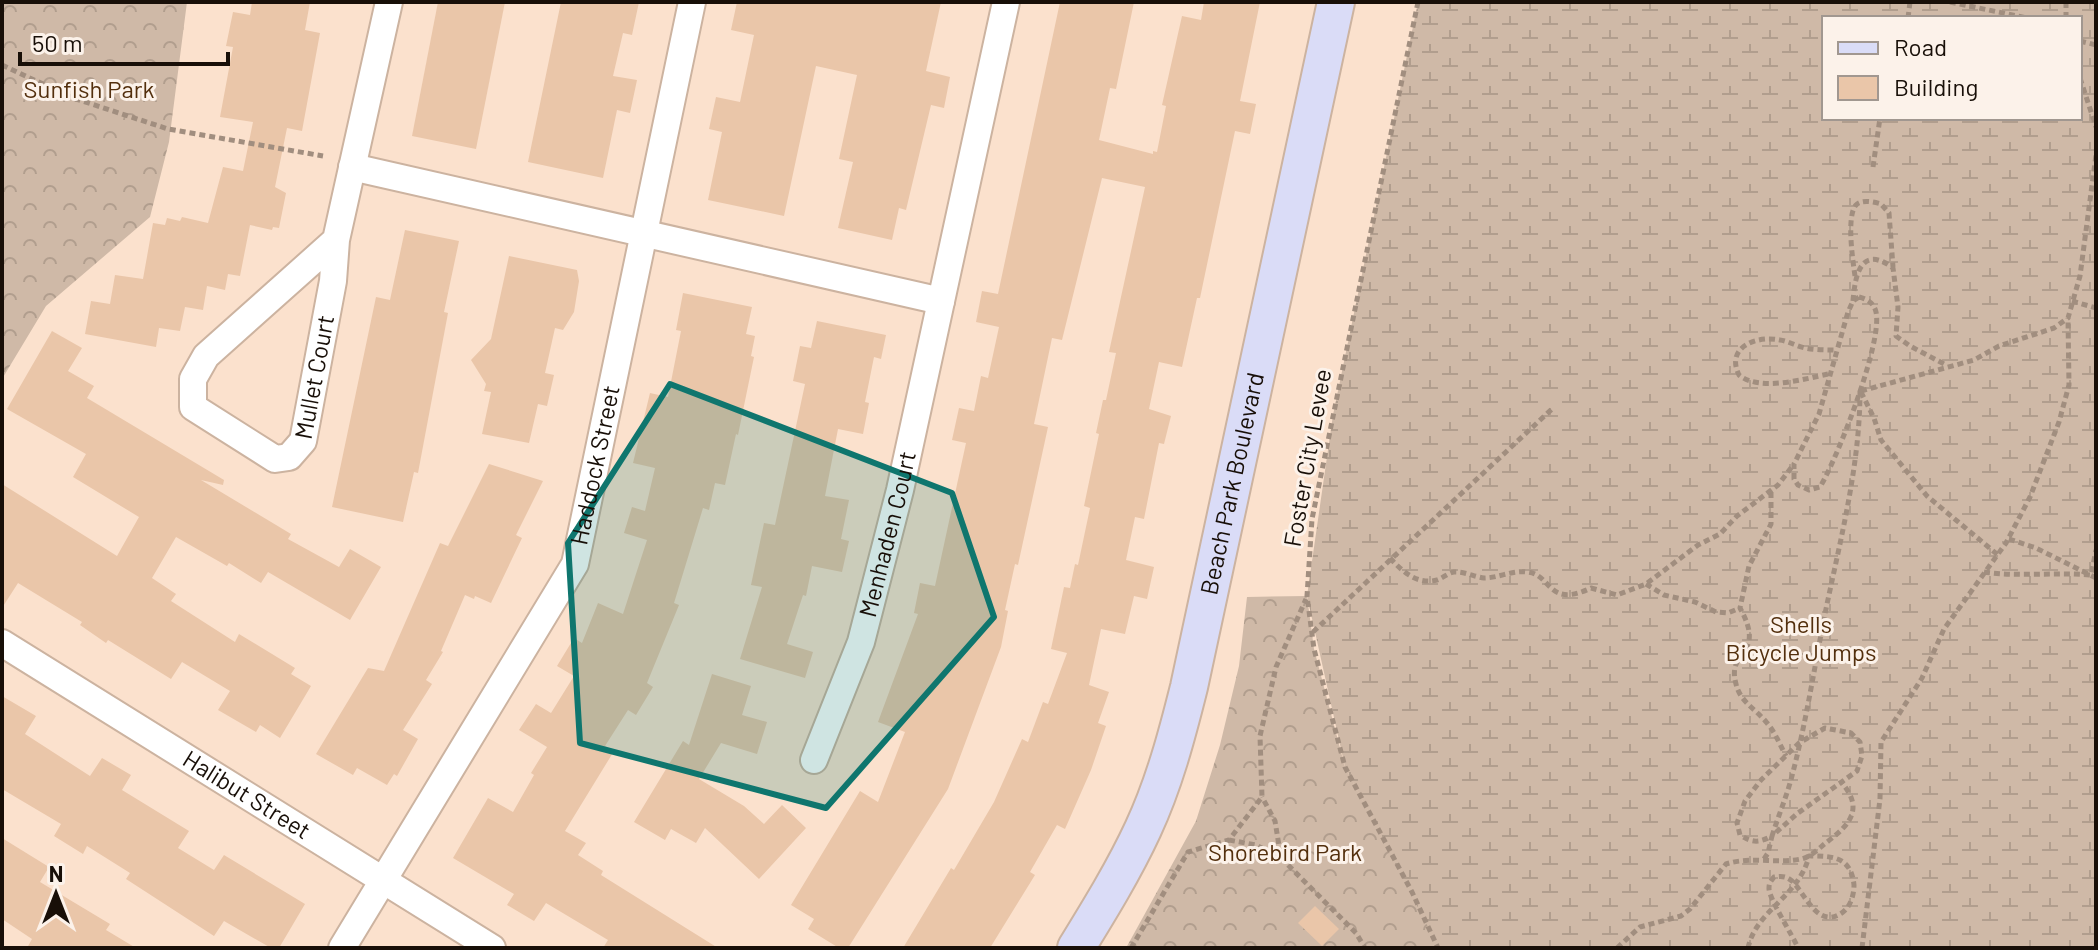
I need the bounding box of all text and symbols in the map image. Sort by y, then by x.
scale bar [20,16,228,66]
legend [1822,16,2082,120]
text: 50 m [32,28,83,57]
text: Road [1894,32,1947,61]
text: Building [1894,72,1978,101]
park label: Sunfish Park [24,74,154,103]
street label: Mullet Court [288,313,339,441]
street label: Foster City Levee [1277,367,1336,549]
street label: Beach Park Boulevard [1193,370,1269,597]
street label: Haddock Street [563,383,625,547]
street label: Menhaden Court [852,448,921,620]
park label: Shells Bicycle Jumps [1725,609,1877,666]
street label: Halibut Street [178,743,316,844]
park label: Shorebird Park [1208,837,1362,866]
north arrow [16,854,96,934]
text: N [49,860,63,886]

